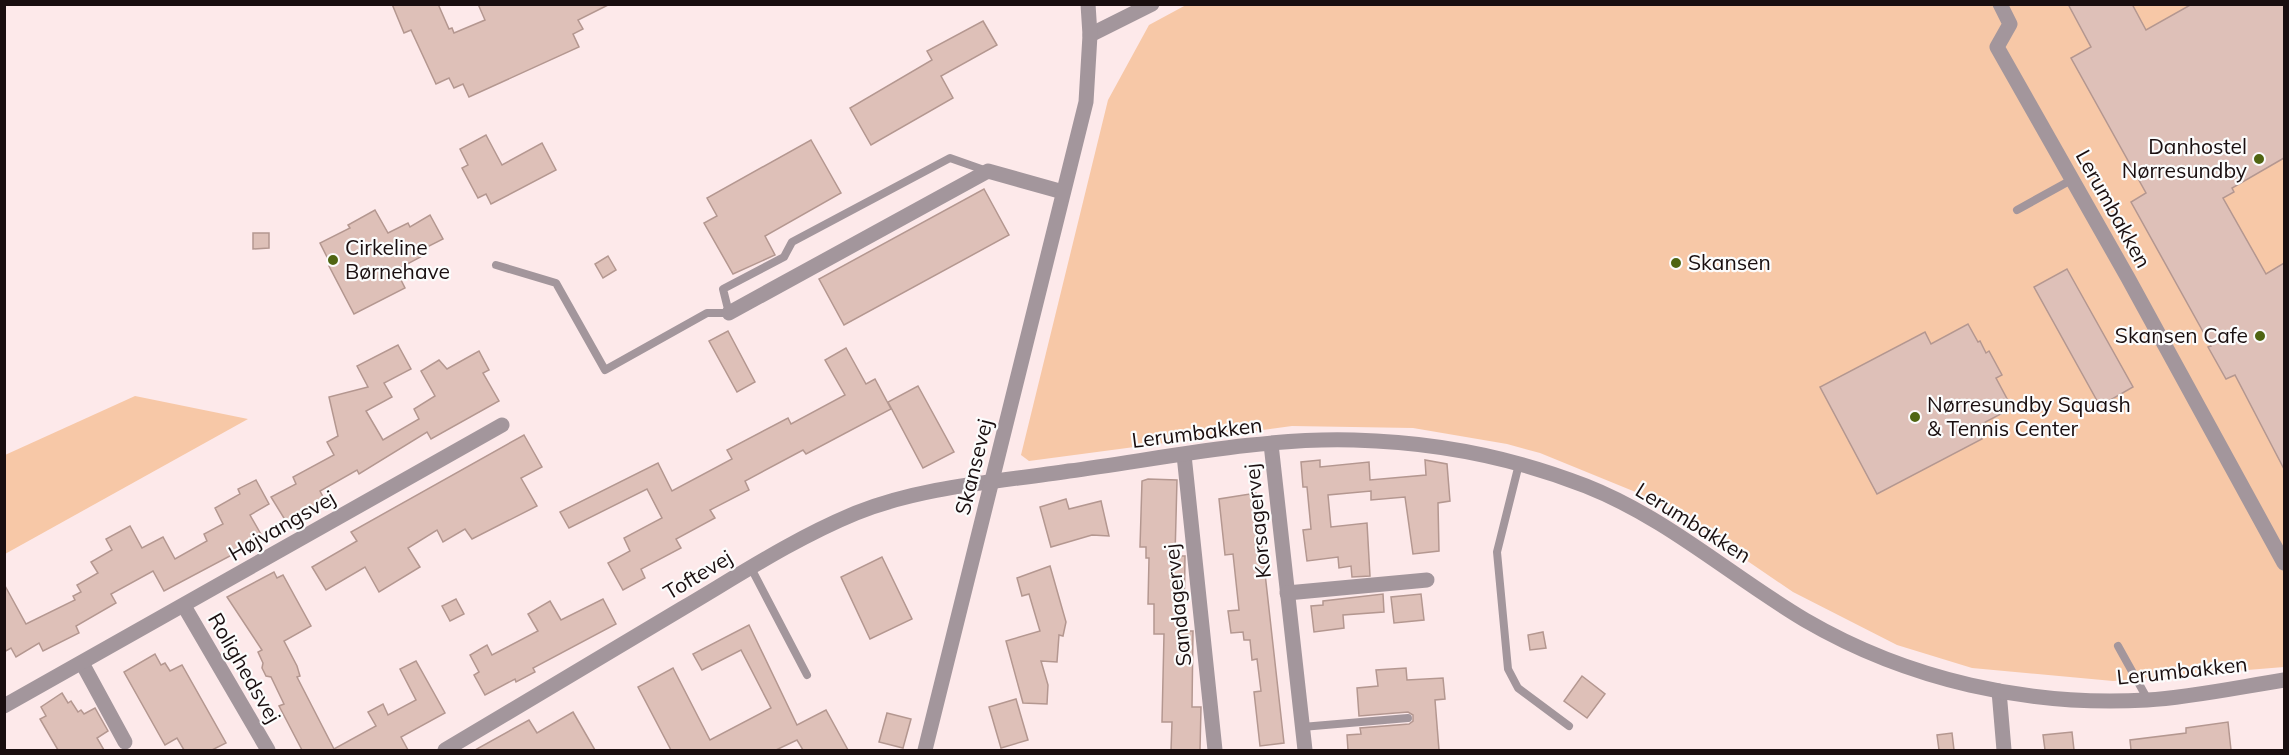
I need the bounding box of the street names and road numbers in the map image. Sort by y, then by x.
street label: Lerumbakken [2071,145,2157,272]
street label: Lerumbakken [1130,411,1264,453]
street label: Skansevej [949,416,997,517]
street label: Korsagervej [1238,462,1276,580]
street label: Lerumbakken [1631,476,1756,568]
street label: Højvangsvej [223,484,340,566]
street label: Sandagervej [1158,543,1196,668]
street label: Toftevej [658,544,737,605]
street label: Rolighedsvej [203,608,287,727]
street label: Lerumbakken [2115,650,2249,690]

